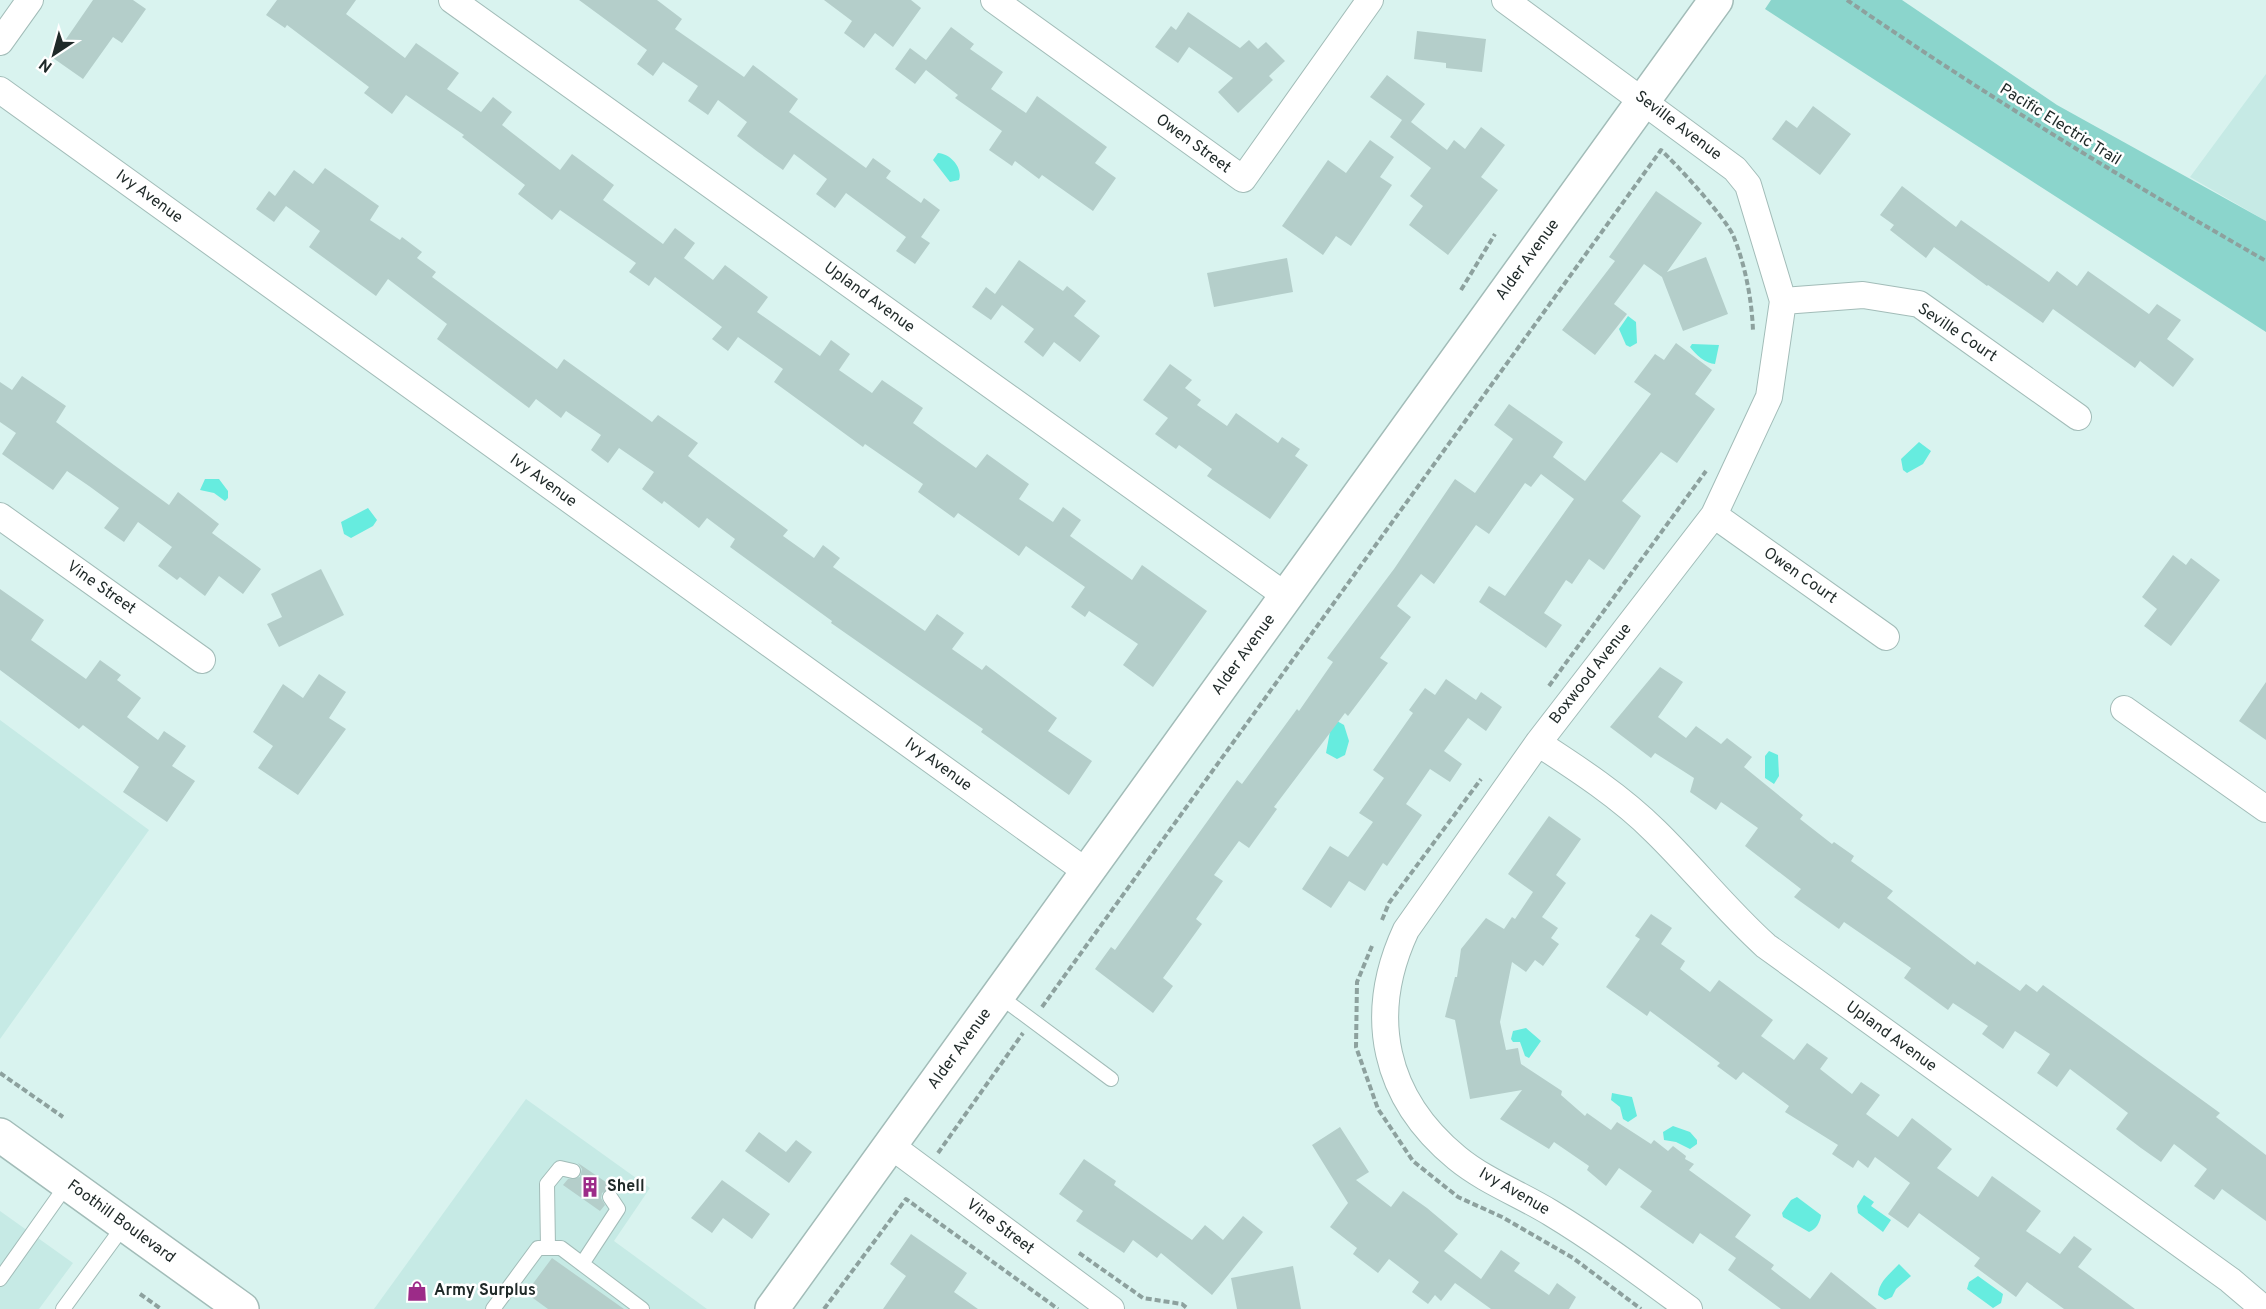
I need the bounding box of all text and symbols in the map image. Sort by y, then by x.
north arrow [24,24,84,84]
text: N [36,53,57,76]
street label: Pacific Electric Trail [1996,80,2124,170]
street label: Seville Avenue [1631,87,1725,165]
street label: Owen Street [1151,110,1235,178]
street label: Ivy Avenue [111,166,187,228]
street label: Alder Avenue [1492,215,1564,305]
street label: Upland Avenue [820,258,918,338]
street label: Seville Court [1913,299,2001,367]
street label: Ivy Avenue [505,450,581,512]
street label: Owen Court [1759,543,1841,609]
street label: Vine Street [62,557,140,619]
street label: Alder Avenue [1208,610,1280,700]
street label: Boxwood Avenue [1545,620,1637,728]
street label: Ivy Avenue [900,734,976,796]
street label: Upland Avenue [1842,997,1940,1077]
street label: Alder Avenue [924,1004,996,1094]
street label: Ivy Avenue [1475,1164,1553,1220]
building icon: Shell [578,1175,602,1199]
street label: Foothill Boulevard [63,1176,179,1268]
place label: Shell [607,1177,645,1197]
street label: Vine Street [962,1195,1038,1259]
shop icon: Army Surplus [405,1279,429,1303]
place label: Army Surplus [434,1281,536,1301]

